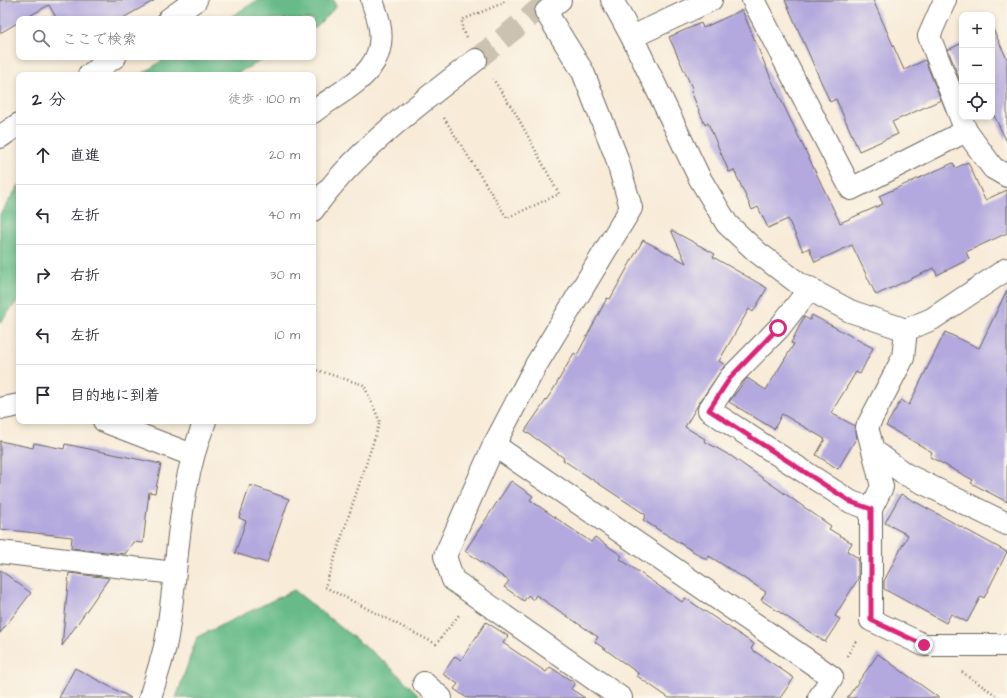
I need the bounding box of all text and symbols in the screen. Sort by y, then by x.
map controls [959,12,995,120]
button: + [959,12,995,48]
search box [16,16,316,60]
icon: search [30,27,52,49]
text: ここで検索 [62,29,137,50]
button: − [959,48,995,84]
button: locate [959,84,995,120]
text: 2 分 [32,88,66,112]
text: 徒歩 · 100 m [228,90,300,108]
icon: ahead [32,144,54,166]
text: 直進 [70,145,100,166]
text: 20 m [269,146,300,164]
icon: left [32,204,54,226]
text: 左折 [70,205,100,226]
text: 40 m [268,206,300,224]
icon: right [32,264,54,286]
text: 右折 [70,265,100,286]
text: 30 m [270,266,300,284]
route start [769,319,787,337]
icon: left [32,324,54,346]
text: 左折 [70,325,100,346]
text: 10 m [275,326,300,344]
icon: arrive [32,384,54,406]
text: 目的地に到着 [70,385,160,406]
route end [915,636,933,654]

